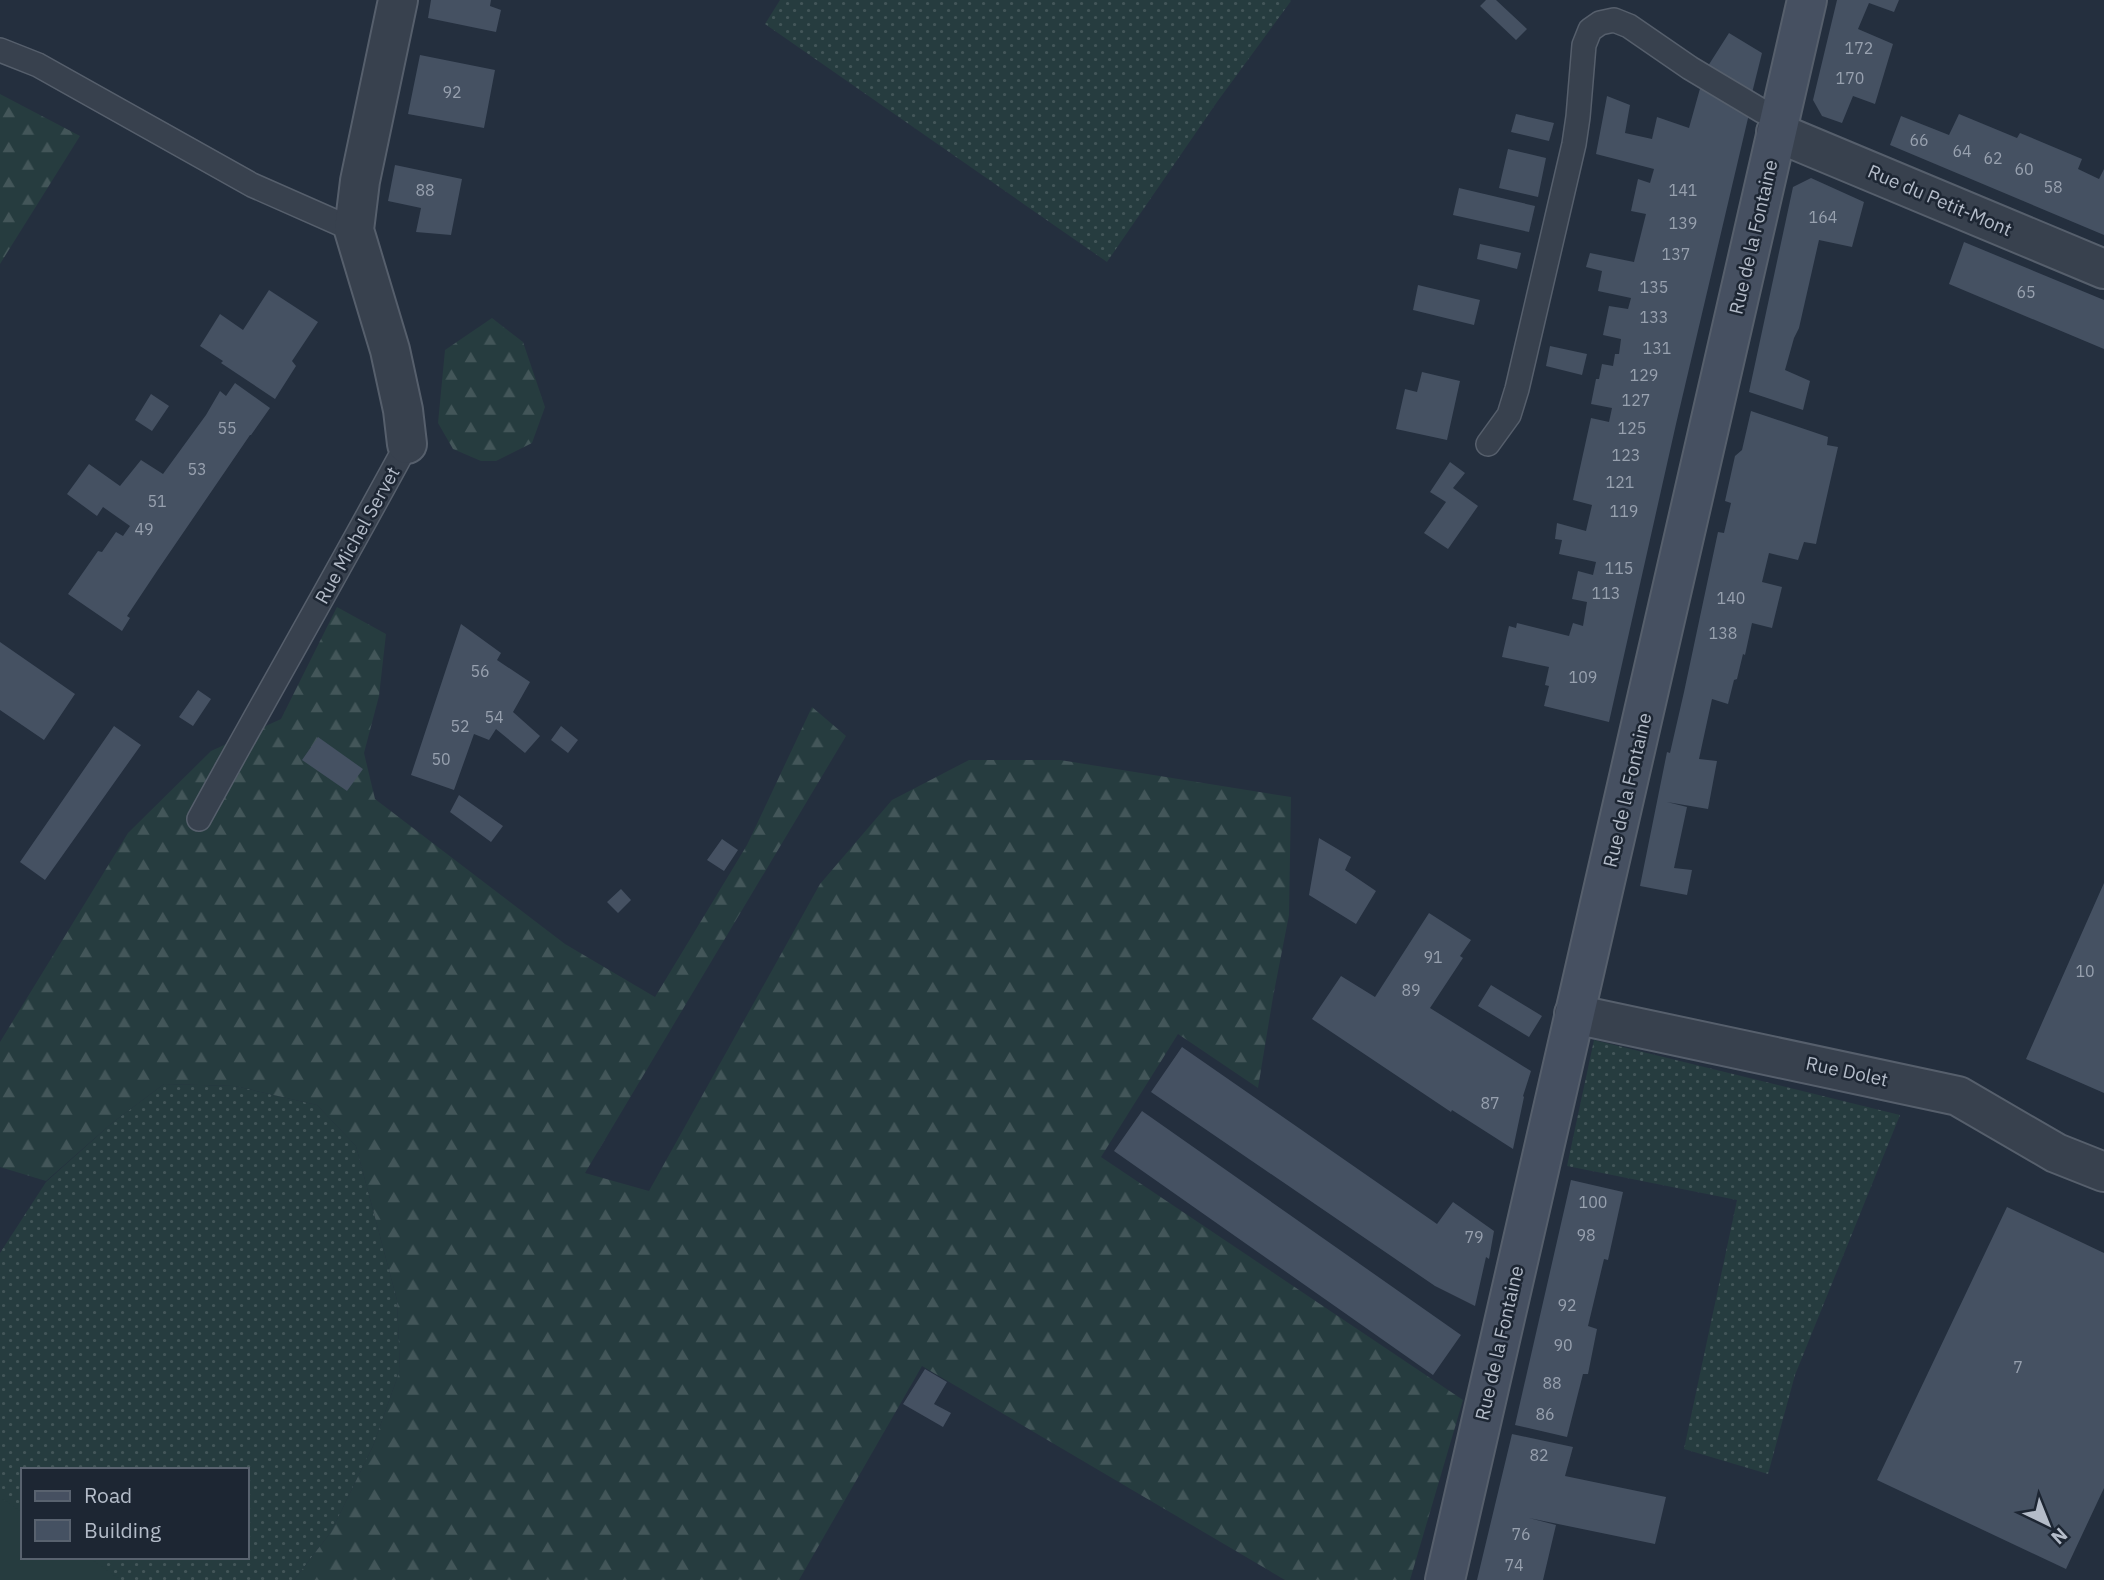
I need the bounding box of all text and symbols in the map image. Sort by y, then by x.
house number: 172 [1845,38,1873,58]
house number: 170 [1836,68,1864,88]
house number: 92 [442,82,462,102]
house number: 66 [1909,130,1929,150]
house number: 64 [1952,141,1972,161]
house number: 62 [1983,148,2003,168]
street label: Rue de la Fontaine [1724,157,1782,317]
street label: Rue du Petit-Mont [1864,159,2016,241]
house number: 60 [2014,159,2034,179]
house number: 58 [2043,177,2063,197]
house number: 88 [415,180,435,200]
house number: 141 [1669,180,1697,200]
house number: 164 [1809,207,1837,227]
house number: 139 [1669,213,1697,233]
house number: 137 [1662,244,1690,264]
house number: 135 [1640,277,1668,297]
house number: 65 [2016,282,2036,302]
house number: 133 [1640,307,1668,327]
house number: 131 [1643,338,1671,358]
house number: 129 [1630,365,1658,385]
house number: 127 [1622,390,1650,410]
house number: 55 [217,418,237,438]
house number: 125 [1618,418,1646,438]
house number: 123 [1612,445,1640,465]
house number: 53 [187,459,207,479]
street label: Rue Michel Servet [309,462,405,608]
house number: 121 [1606,472,1634,492]
house number: 51 [147,491,167,511]
house number: 119 [1610,501,1638,521]
house number: 49 [134,519,154,539]
house number: 115 [1605,558,1633,578]
house number: 113 [1592,583,1620,603]
house number: 140 [1717,588,1745,608]
house number: 138 [1709,623,1737,643]
house number: 56 [470,661,490,681]
house number: 109 [1569,667,1597,687]
house number: 54 [484,707,504,727]
street label: Rue de la Fontaine [1598,710,1656,870]
house number: 52 [450,716,470,736]
house number: 50 [431,749,451,769]
house number: 91 [1423,947,1443,967]
house number: 10 [2075,961,2095,981]
house number: 89 [1401,980,1421,1000]
street label: Rue Dolet [1804,1051,1890,1091]
house number: 87 [1480,1093,1500,1113]
house number: 100 [1579,1192,1607,1212]
house number: 98 [1576,1225,1596,1245]
house number: 79 [1464,1227,1484,1247]
street label: Rue de la Fontaine [1470,1263,1528,1423]
house number: 92 [1557,1295,1577,1315]
house number: 90 [1553,1335,1573,1355]
house number: 7 [2013,1357,2023,1377]
house number: 88 [1542,1373,1562,1393]
house number: 86 [1535,1404,1555,1424]
house number: 82 [1529,1445,1549,1465]
legend [21,1468,248,1559]
text: Road [84,1481,132,1509]
north arrow [2013,1489,2083,1559]
text: Building [84,1516,161,1544]
text: N [2046,1523,2073,1550]
house number: 76 [1511,1524,1531,1544]
house number: 74 [1504,1555,1524,1575]

